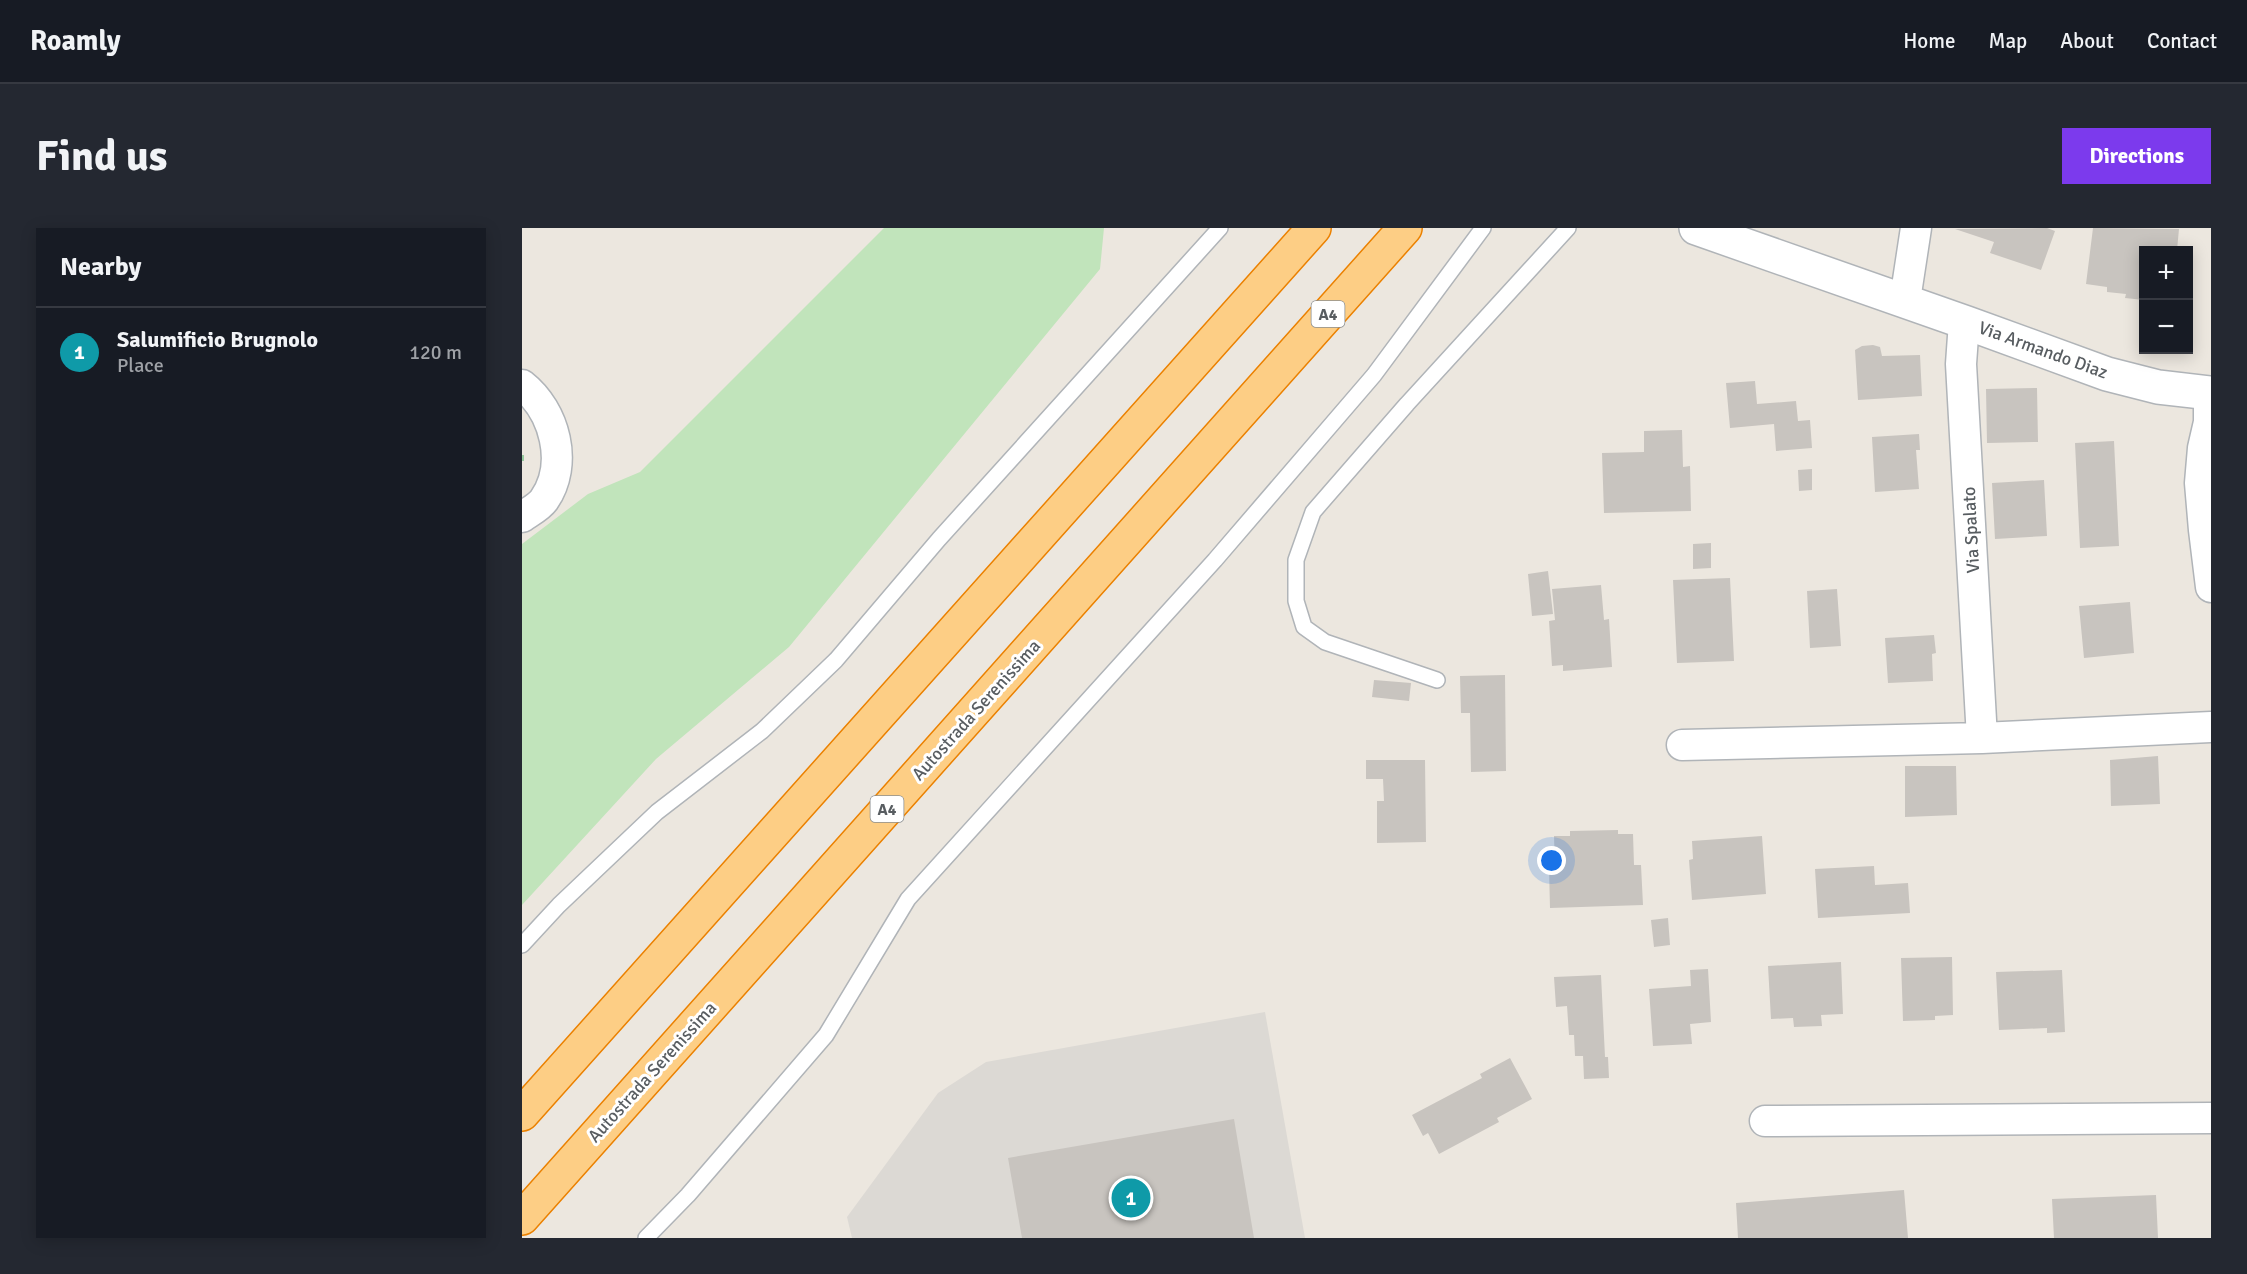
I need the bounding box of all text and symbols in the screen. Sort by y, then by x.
text: Roamly [30,24,121,58]
text: Home [1903,28,1956,54]
text: Map [1989,28,2027,54]
text: About [2060,28,2114,54]
text: Contact [2147,28,2217,54]
button: Directions [2062,128,2211,184]
text: Find us [36,131,167,182]
map controls [2139,246,2193,354]
button: + [2139,246,2193,300]
text: Nearby [60,251,141,283]
button: − [2139,300,2193,354]
road number: A4 [1312,301,1344,327]
street label: Via Armando Diaz [1975,316,2111,384]
text: Salumificio Brugnolo [117,326,318,353]
text: 1 [74,340,85,365]
text: 120 m [409,340,462,365]
text: Place [117,353,164,378]
street label: Via Spalato [1958,486,1984,574]
street label: Autostrada Serenissima [907,635,1045,785]
road number: A4 [870,796,904,822]
your location [1537,846,1566,875]
street label: Autostrada Serenissima [583,997,721,1147]
pin: 1 [1112,1176,1150,1220]

